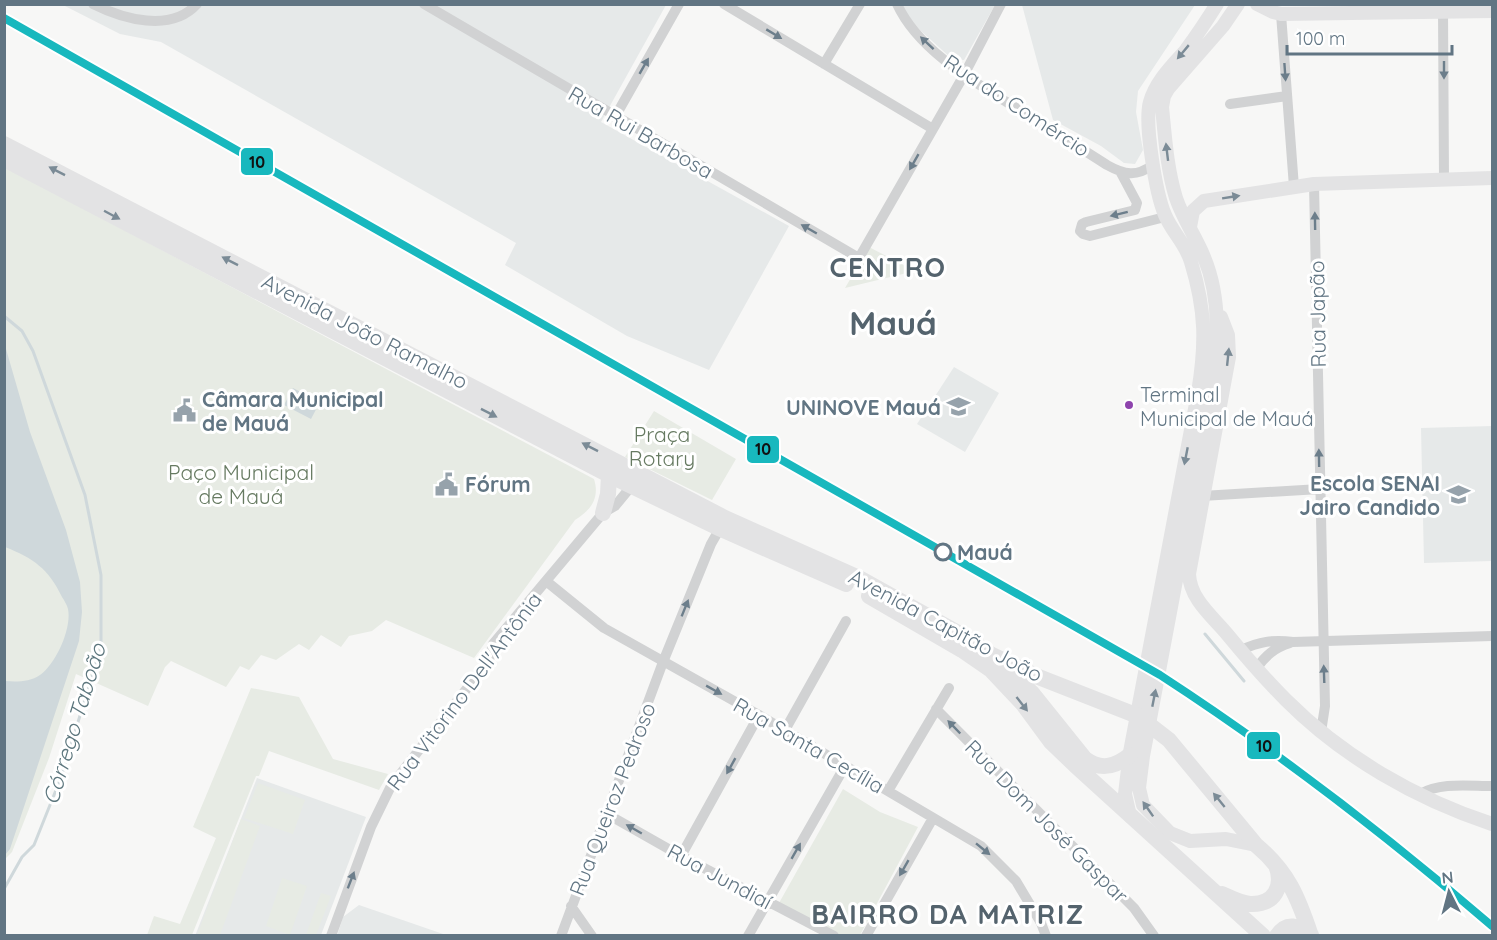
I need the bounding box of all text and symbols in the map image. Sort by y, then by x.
scale bar [1287,18,1452,56]
text: 100 m [1296,27,1345,50]
one-way arrow [766,29,782,40]
one-way arrow [920,37,934,51]
one-way arrow [1177,44,1190,59]
street label: Rua do Comércio [939,48,1095,162]
one-way arrow [639,57,649,74]
one-way arrow [1439,60,1449,79]
one-way arrow [1281,63,1290,82]
street label: Rua Rui Barbosa [564,80,718,184]
one-way arrow [1163,142,1172,161]
line badge: 10 [240,147,274,176]
text: 10 [249,152,265,172]
one-way arrow [909,154,920,170]
one-way arrow [48,166,65,176]
one-way arrow [1222,192,1241,201]
one-way arrow [104,210,121,220]
one-way arrow [1110,210,1128,220]
one-way arrow [1310,211,1320,230]
one-way arrow [800,224,817,234]
district label: CENTRO [830,250,946,284]
one-way arrow [221,256,238,266]
street label: Rua Japão [1303,260,1331,368]
street label: Avenida João Ramalho [258,268,472,394]
district label: Mauá [849,302,937,343]
one-way arrow [1224,348,1233,367]
place label: Terminal Municipal de Mauá [1140,382,1314,431]
place label: Câmara Municipal de Mauá [202,386,384,436]
place label: UNINOVE Mauá [786,394,941,420]
school or university icon: UNINOVE Mauá [946,394,972,420]
public building icon: Câmara Municipal de Mauá [171,398,197,424]
marker: Terminal Municipal de Mauá [1123,399,1135,411]
one-way arrow [481,408,498,418]
park label: Praça Rotary [629,421,695,471]
line badge: 10 [746,435,780,464]
text: 10 [755,439,771,459]
one-way arrow [581,442,598,452]
one-way arrow [1181,447,1190,466]
one-way arrow [1315,448,1324,467]
park label: Paço Municipal de Mauá [168,459,314,509]
place label: Escola SENAI Jairo Candido [1299,470,1440,520]
public building icon: Fórum [434,471,460,497]
place label: Fórum [465,471,531,497]
school or university icon: Escola SENAI Jairo Candido [1445,482,1471,508]
place label: Mauá [957,539,1013,565]
marker: Mauá [934,543,952,561]
street label: Avenida Capitão João [845,563,1047,687]
street label: Rua Vitorino Dell'Antônia [381,587,547,795]
one-way arrow [680,598,690,616]
water label: Córrego Taboão [36,639,112,808]
one-way arrow [1319,664,1329,683]
one-way arrow [706,685,723,695]
one-way arrow [1150,689,1159,708]
street label: Rua Santa Cecília [729,691,889,799]
one-way arrow [1016,696,1029,712]
street label: Rua Queiroz Pedroso [563,699,661,899]
one-way arrow [947,720,961,735]
line badge: 10 [1246,731,1281,760]
street label: Rua Dom José Gaspar [960,734,1134,908]
text: 10 [1256,736,1272,756]
one-way arrow [726,758,736,775]
one-way arrow [1213,792,1226,808]
one-way arrow [1142,802,1154,818]
one-way arrow [625,824,642,834]
street label: Rua Jundiaí [663,838,777,915]
one-way arrow [791,842,801,859]
one-way arrow [975,842,991,855]
one-way arrow [900,860,910,877]
north arrow [1419,862,1479,922]
text: N [1441,867,1454,888]
one-way arrow [346,871,356,889]
district label: BAIRRO DA MATRIZ [811,897,1085,931]

